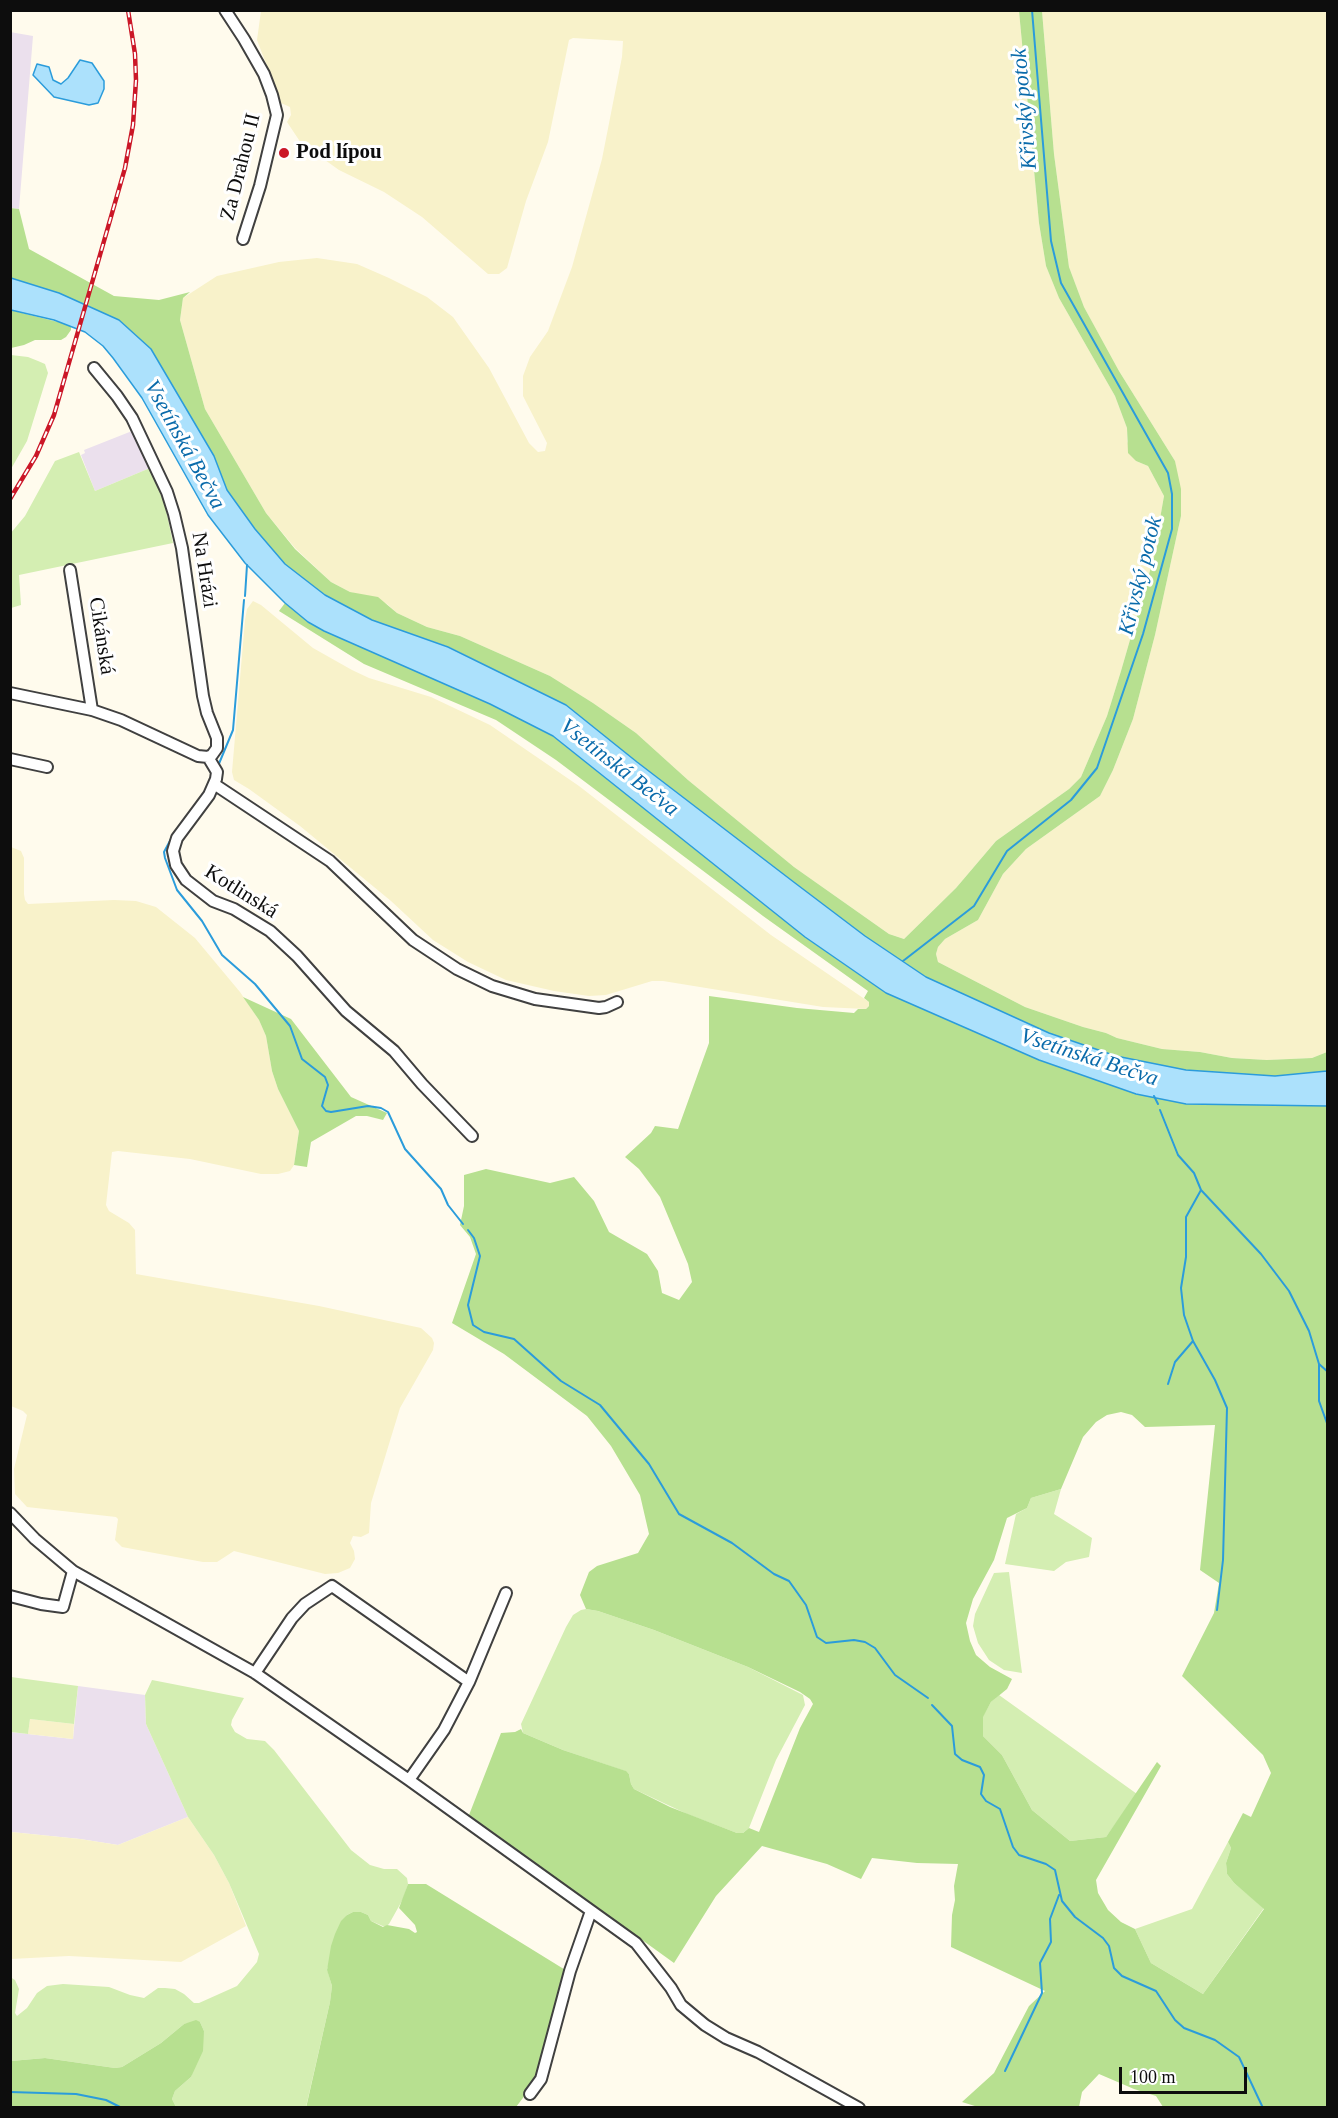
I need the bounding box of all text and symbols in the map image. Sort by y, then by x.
water label: Křivský potok [1007,47,1043,171]
street label: Za Drahou II [216,111,266,223]
place label: Pod lípou [296,140,382,166]
marker: Pod lípou [277,146,291,160]
water label: Vsetínská Bečva [138,376,230,514]
water label: Křivský potok [1113,514,1169,638]
street label: Na Hrázi [186,530,222,610]
street label: Cikánská [82,595,120,677]
water label: Vsetínská Bečva [554,713,684,823]
street label: Kotlinská [200,860,282,924]
water label: Vsetínská Bečva [1017,1023,1161,1093]
scale bar [1122,2055,1250,2093]
text: 100 m [1130,2067,1176,2087]

